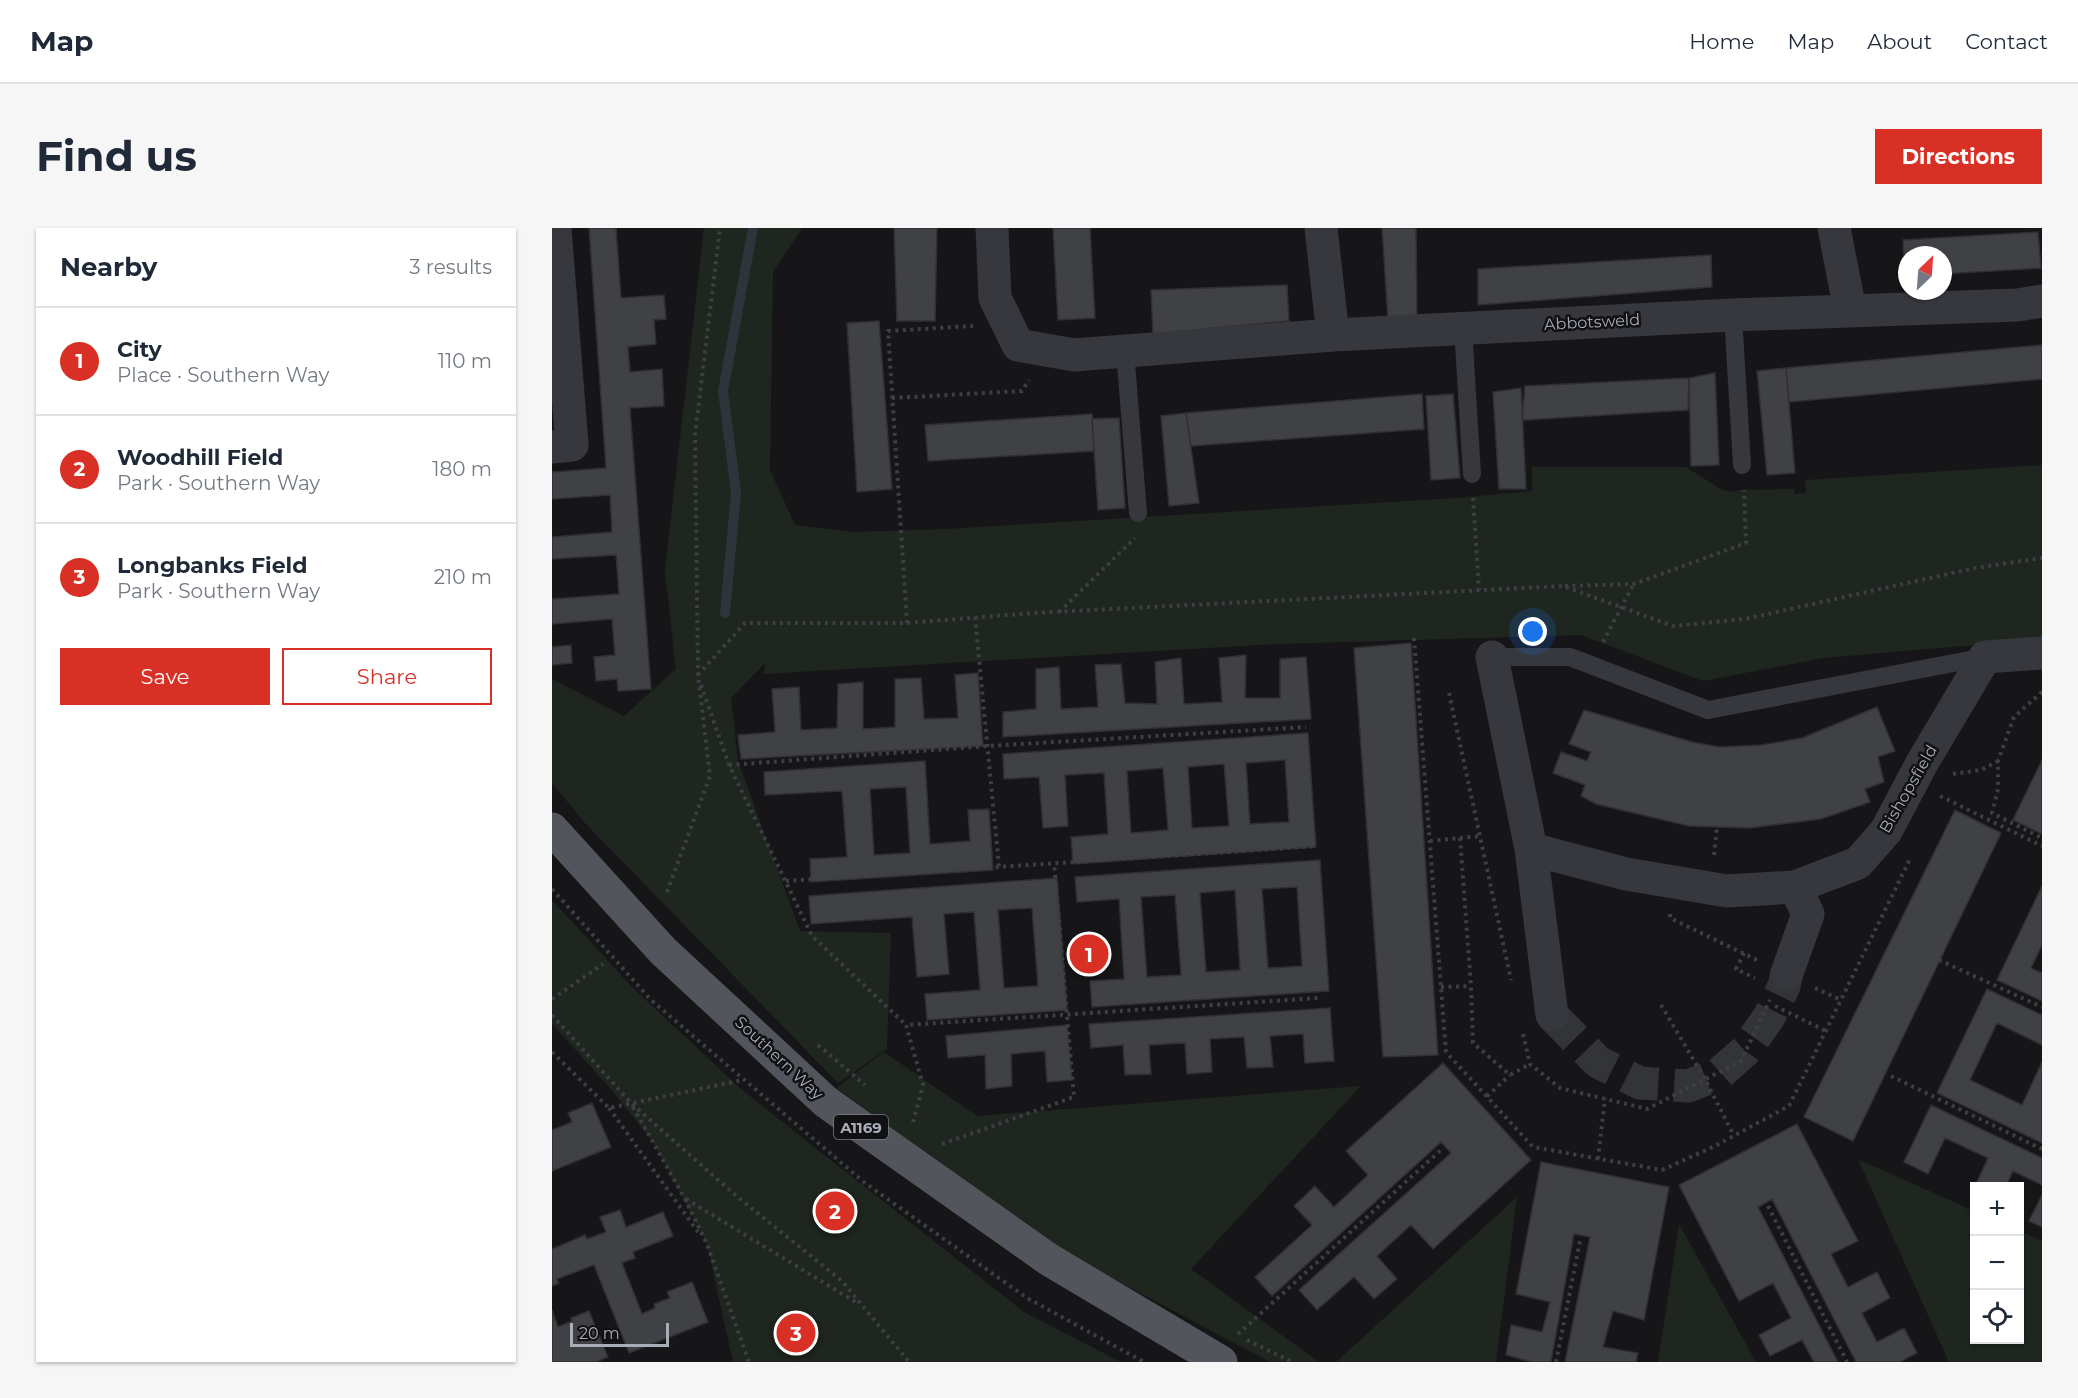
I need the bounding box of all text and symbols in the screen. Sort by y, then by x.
text: Map [30,24,93,58]
text: Home [1689,29,1754,54]
text: Map [1787,29,1834,54]
text: About [1867,29,1932,54]
text: Contact [1965,29,2048,54]
button: Directions [1875,129,2042,184]
text: Find us [36,130,197,182]
north arrow [1898,246,1952,300]
text: Nearby [60,251,157,283]
text: 3 results [409,255,492,279]
street label: Abbotsweld [1544,310,1640,334]
text: City [117,336,162,363]
text: 1 [76,349,83,373]
text: 110 m [438,349,492,373]
text: Place · Southern Way [117,363,329,387]
text: Woodhill Field [117,444,283,471]
text: 2 [74,457,85,481]
text: 180 m [432,457,492,481]
text: Park · Southern Way [117,471,320,495]
text: Longbanks Field [117,552,307,579]
text: 3 [74,565,85,589]
text: 210 m [434,565,492,589]
text: Park · Southern Way [117,579,320,603]
your location [1518,617,1547,646]
button: Save [60,648,270,705]
button: Share [282,648,492,705]
street label: Bishopsfield [1875,742,1941,836]
pin: 1 [1070,932,1108,976]
street label: Southern Way [731,1012,827,1104]
road number: A1169 [834,1115,888,1139]
map controls [1970,1182,2024,1344]
button: + [1970,1182,2024,1236]
pin: 2 [816,1188,854,1234]
button: − [1970,1236,2024,1290]
button: locate [1970,1290,2024,1344]
pin: 3 [776,1310,816,1356]
scale bar [570,1320,669,1348]
text: 20 m [579,1324,620,1343]

